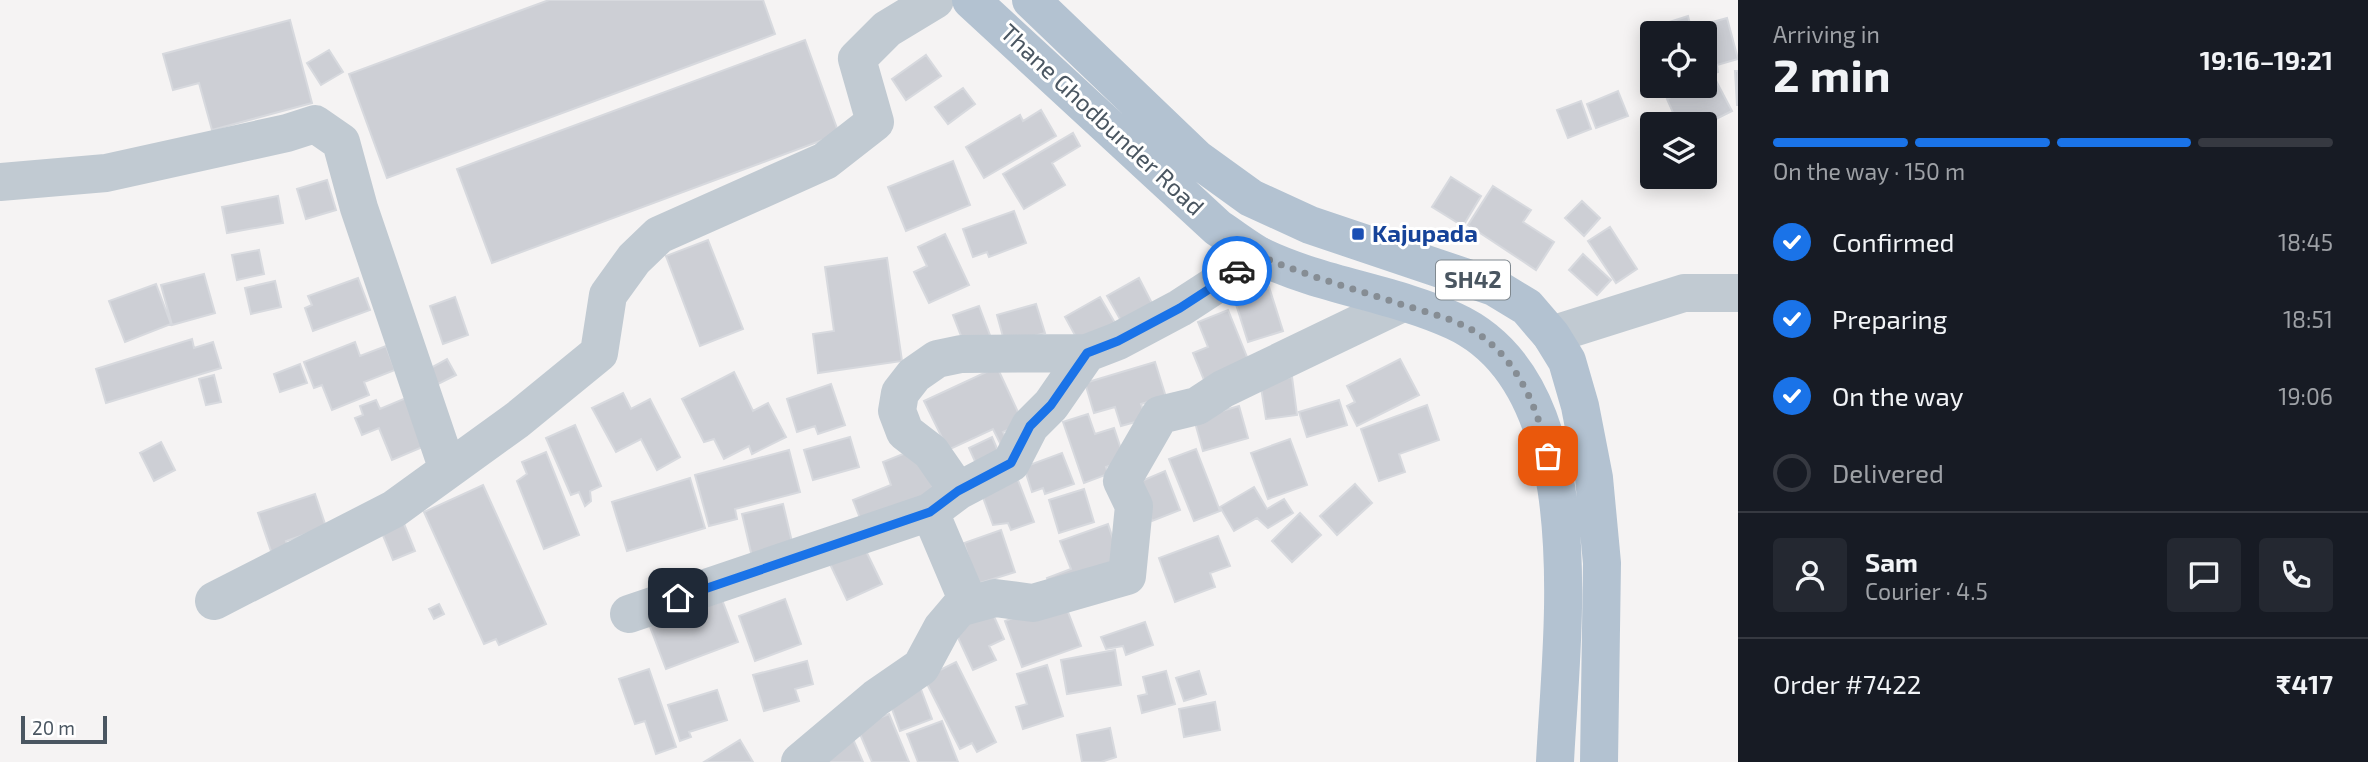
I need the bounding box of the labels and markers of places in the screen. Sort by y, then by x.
place label: Kajupada [1372,218,1478,247]
marker: Kajupada [1350,226,1366,242]
pin [1518,426,1578,486]
pin [648,568,708,628]

